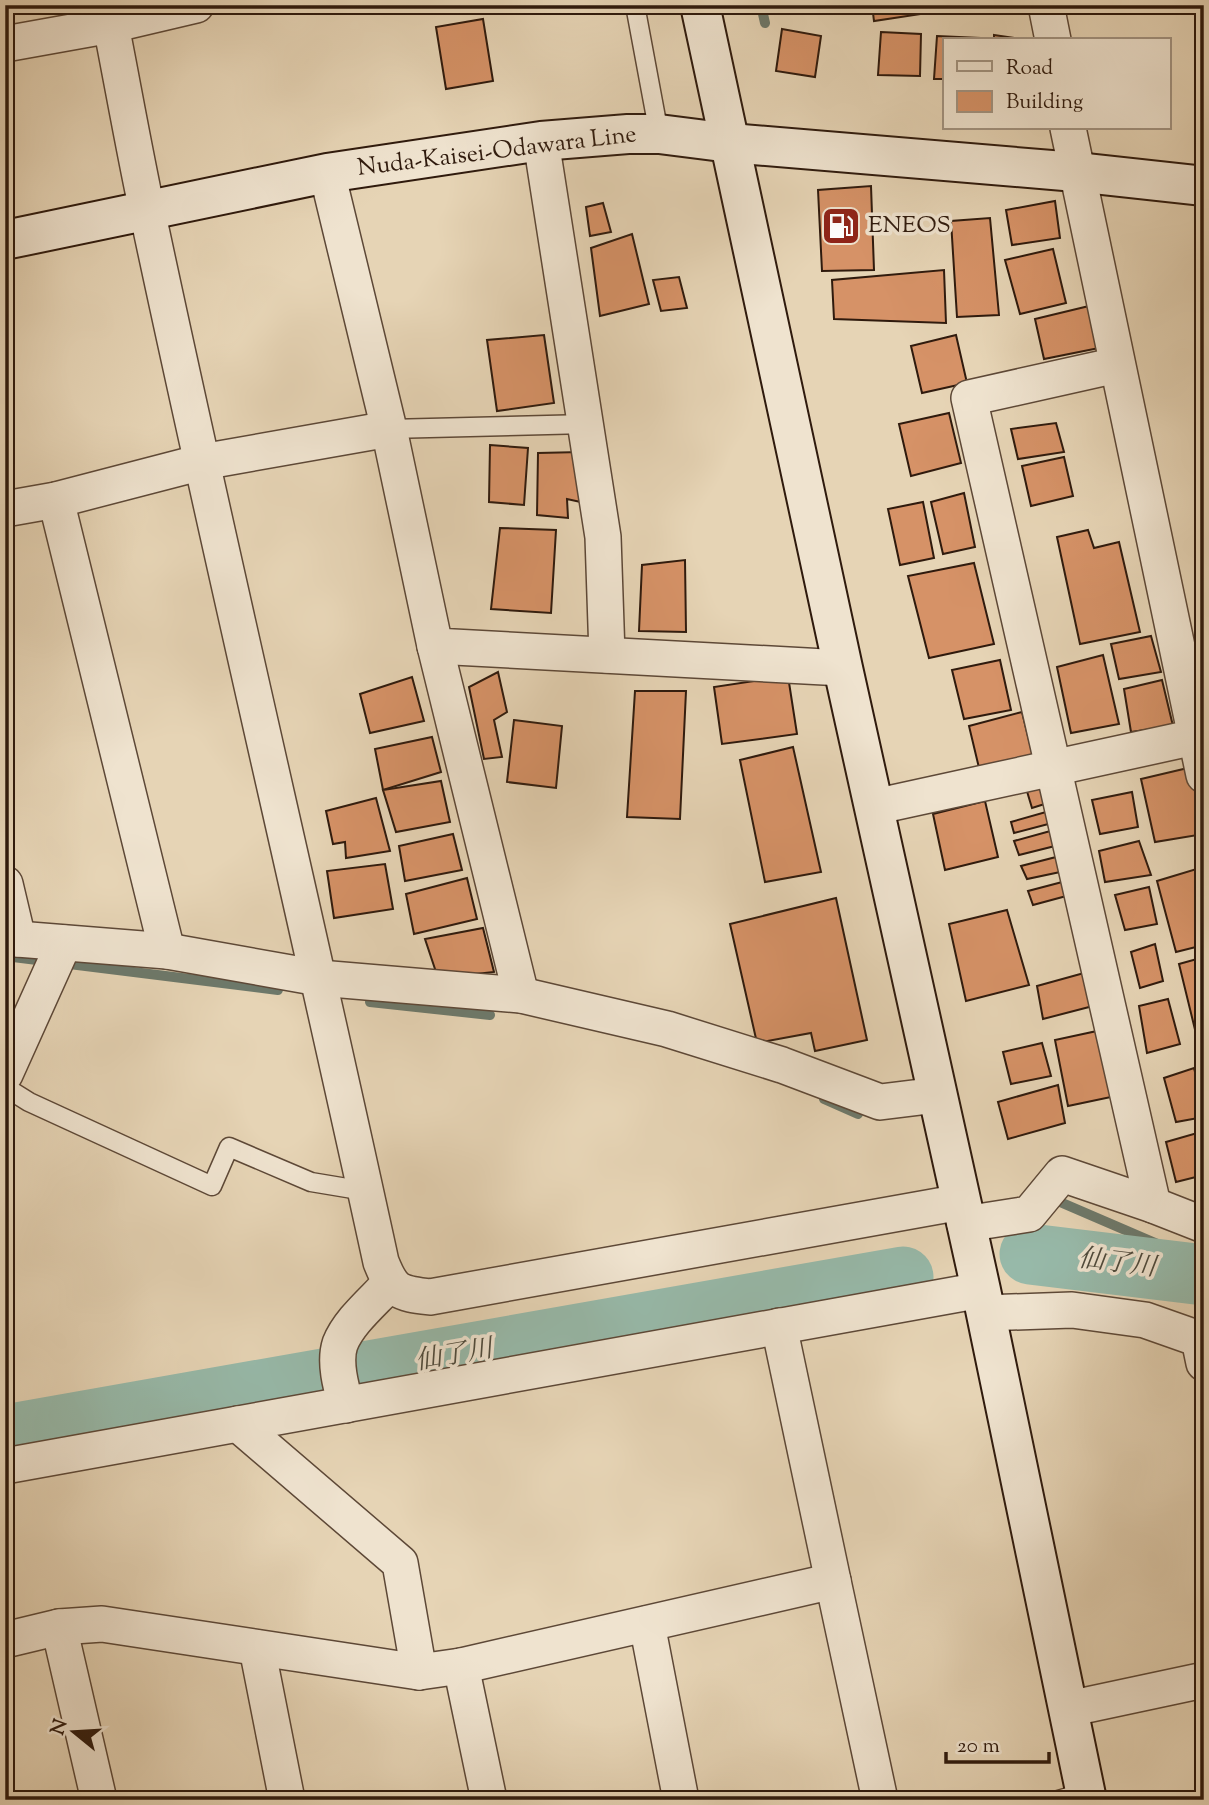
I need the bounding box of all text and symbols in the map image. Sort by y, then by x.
legend [943,38,1170,130]
text: Road [1006,54,1053,84]
text: Building [1006,88,1083,118]
street label: Nuda-Kaisei-Odawara Line [355,118,639,186]
fuel station icon: ENEOS [820,205,862,247]
place label: ENEOS [868,209,951,243]
water label: 仙了川 [1076,1241,1161,1287]
water label: 仙了川 [412,1330,499,1381]
north arrow [38,1696,108,1766]
text: N [45,1716,75,1739]
scale bar [946,1721,1050,1765]
text: 20 m [957,1732,1000,1762]

